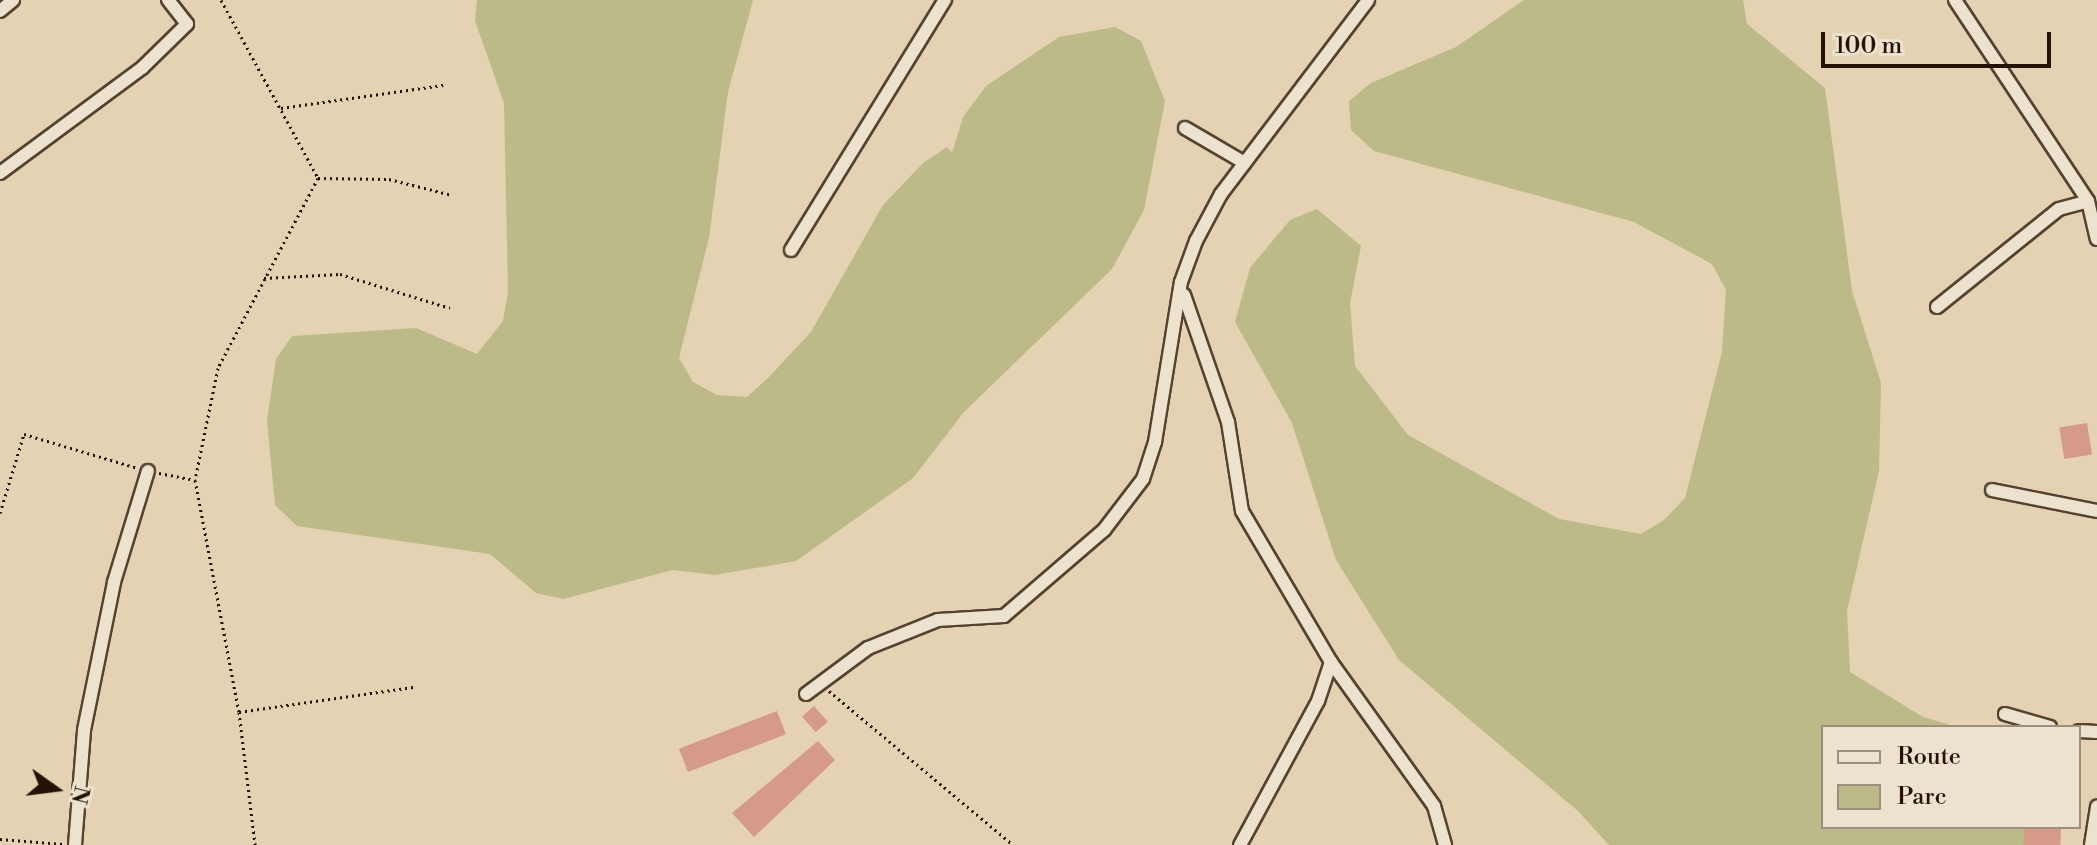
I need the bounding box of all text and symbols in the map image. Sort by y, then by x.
scale bar [1825,16,2055,66]
text: 100 m [1835,31,1902,61]
legend [1821,725,2081,829]
text: Route [1897,742,1961,772]
north arrow [16,749,96,829]
text: Parc [1897,782,1947,812]
text: N [65,783,95,807]

